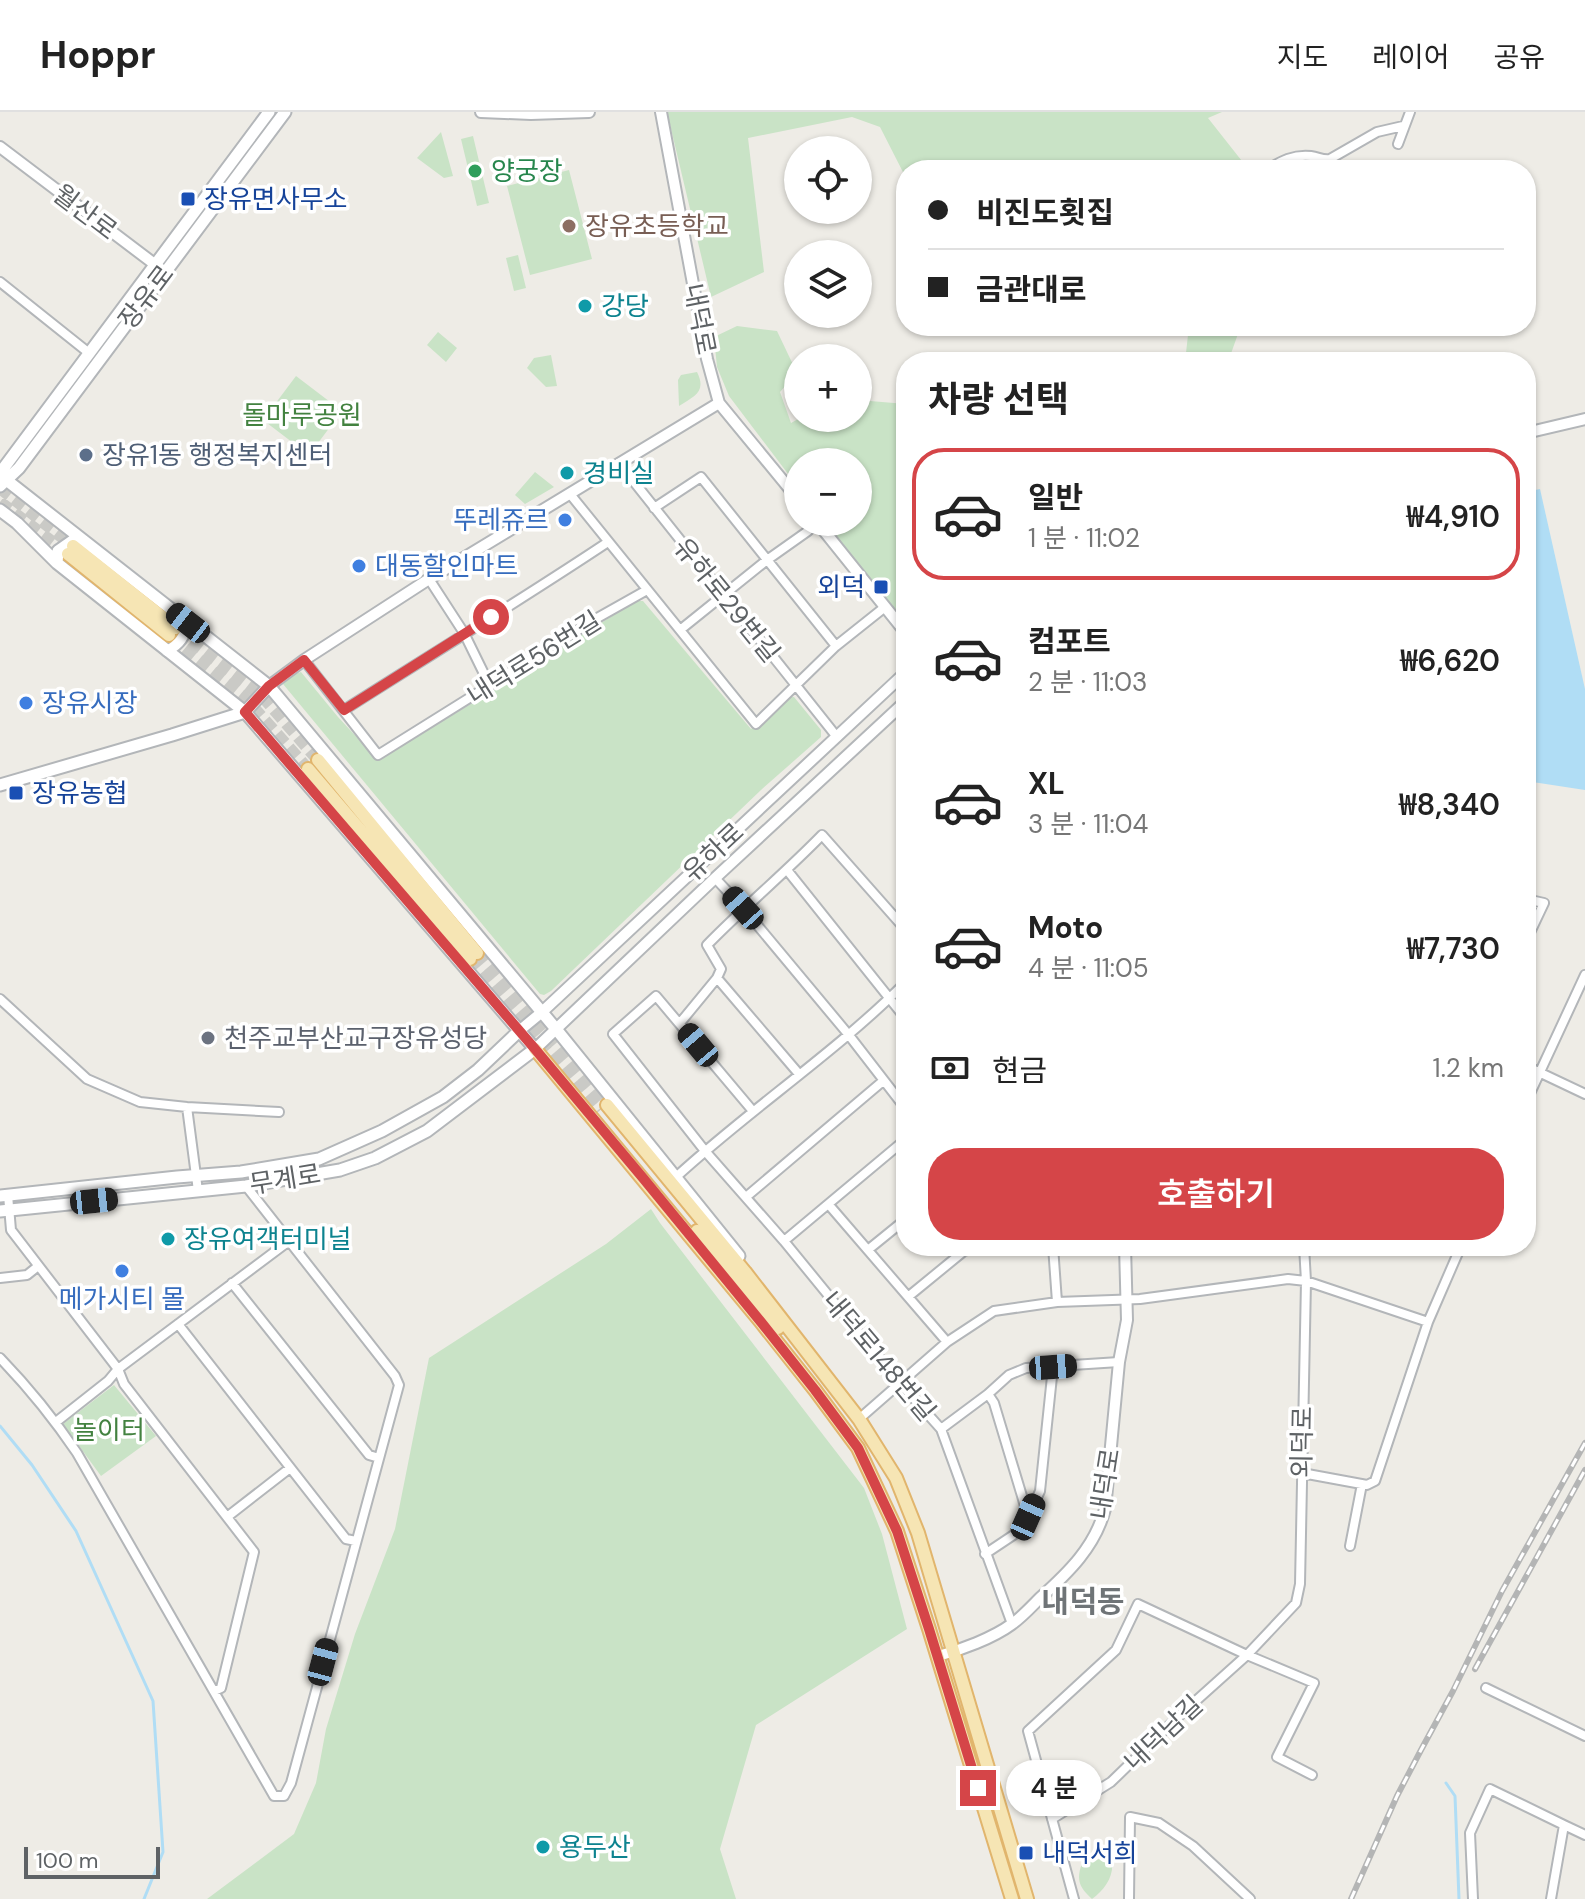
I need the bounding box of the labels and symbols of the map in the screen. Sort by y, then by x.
place label: 양궁장 [491,154,563,188]
marker: 양궁장 [466,162,484,180]
street label: 월산로 [46,177,124,247]
place label: 장유면사무소 [204,182,348,216]
marker: 장유면사무소 [179,190,197,208]
place label: 장유초등학교 [585,209,729,243]
marker: 장유초등학교 [560,217,578,235]
street label: 장유로 [111,258,181,336]
street label: 내덕로 [676,281,724,357]
place label: 강당 [601,289,649,323]
marker: 강당 [576,297,594,315]
park label: 돌마루공원 [242,398,362,432]
place label: 장유1동 행정복지센터 [102,438,332,472]
marker: 장유1동 행정복지센터 [77,446,95,464]
place label: 경비실 [583,456,655,490]
marker: 경비실 [558,464,576,482]
place label: 뚜레쥬르 [453,503,549,537]
marker: 뚜레쥬르 [556,511,574,529]
street label: 유하로29번길 [666,531,788,669]
place label: 대동할인마트 [375,549,519,583]
marker: 대동할인마트 [350,557,368,575]
place label: 외덕 [817,570,865,604]
marker: 외덕 [872,578,890,596]
car [162,599,214,647]
route start [473,599,509,635]
street label: 내덕로56번길 [461,603,607,713]
place label: 장유시장 [42,686,138,720]
marker: 장유시장 [17,694,35,712]
place label: 장유농협 [32,776,128,810]
marker: 장유농협 [7,784,25,802]
street label: 유하로 [675,815,751,889]
car [718,882,768,934]
car [673,1019,723,1071]
place label: 천주교부산교구장유성당 [224,1021,487,1055]
marker: 천주교부산교구장유성당 [199,1029,217,1047]
street label: 무계로 [247,1157,323,1201]
car [69,1187,119,1215]
place label: 장유여객터미널 [184,1222,351,1256]
marker: 장유여객터미널 [159,1230,177,1248]
marker: 메가시티 몰 [113,1262,131,1280]
place label: 메가시티 몰 [59,1282,185,1316]
street label: 내덕로148번길 [815,1284,943,1428]
car [1028,1353,1078,1381]
street label: 외덕로 [1284,1406,1320,1478]
park label: 놀이터 [73,1413,145,1447]
street label: 내덕로 [1083,1446,1127,1522]
car [1007,1490,1049,1544]
district label: 내덕동 [1042,1582,1124,1621]
car [305,1636,341,1688]
street label: 내덕남길 [1116,1688,1210,1778]
callout: 4 분 [1006,1760,1102,1816]
route end [960,1770,996,1806]
place label: 용두산 [559,1830,631,1864]
place label: 내덕서희 [1042,1836,1138,1870]
marker: 용두산 [534,1838,552,1856]
scale bar [24,1843,160,1879]
marker: 내덕서희 [1017,1844,1035,1862]

